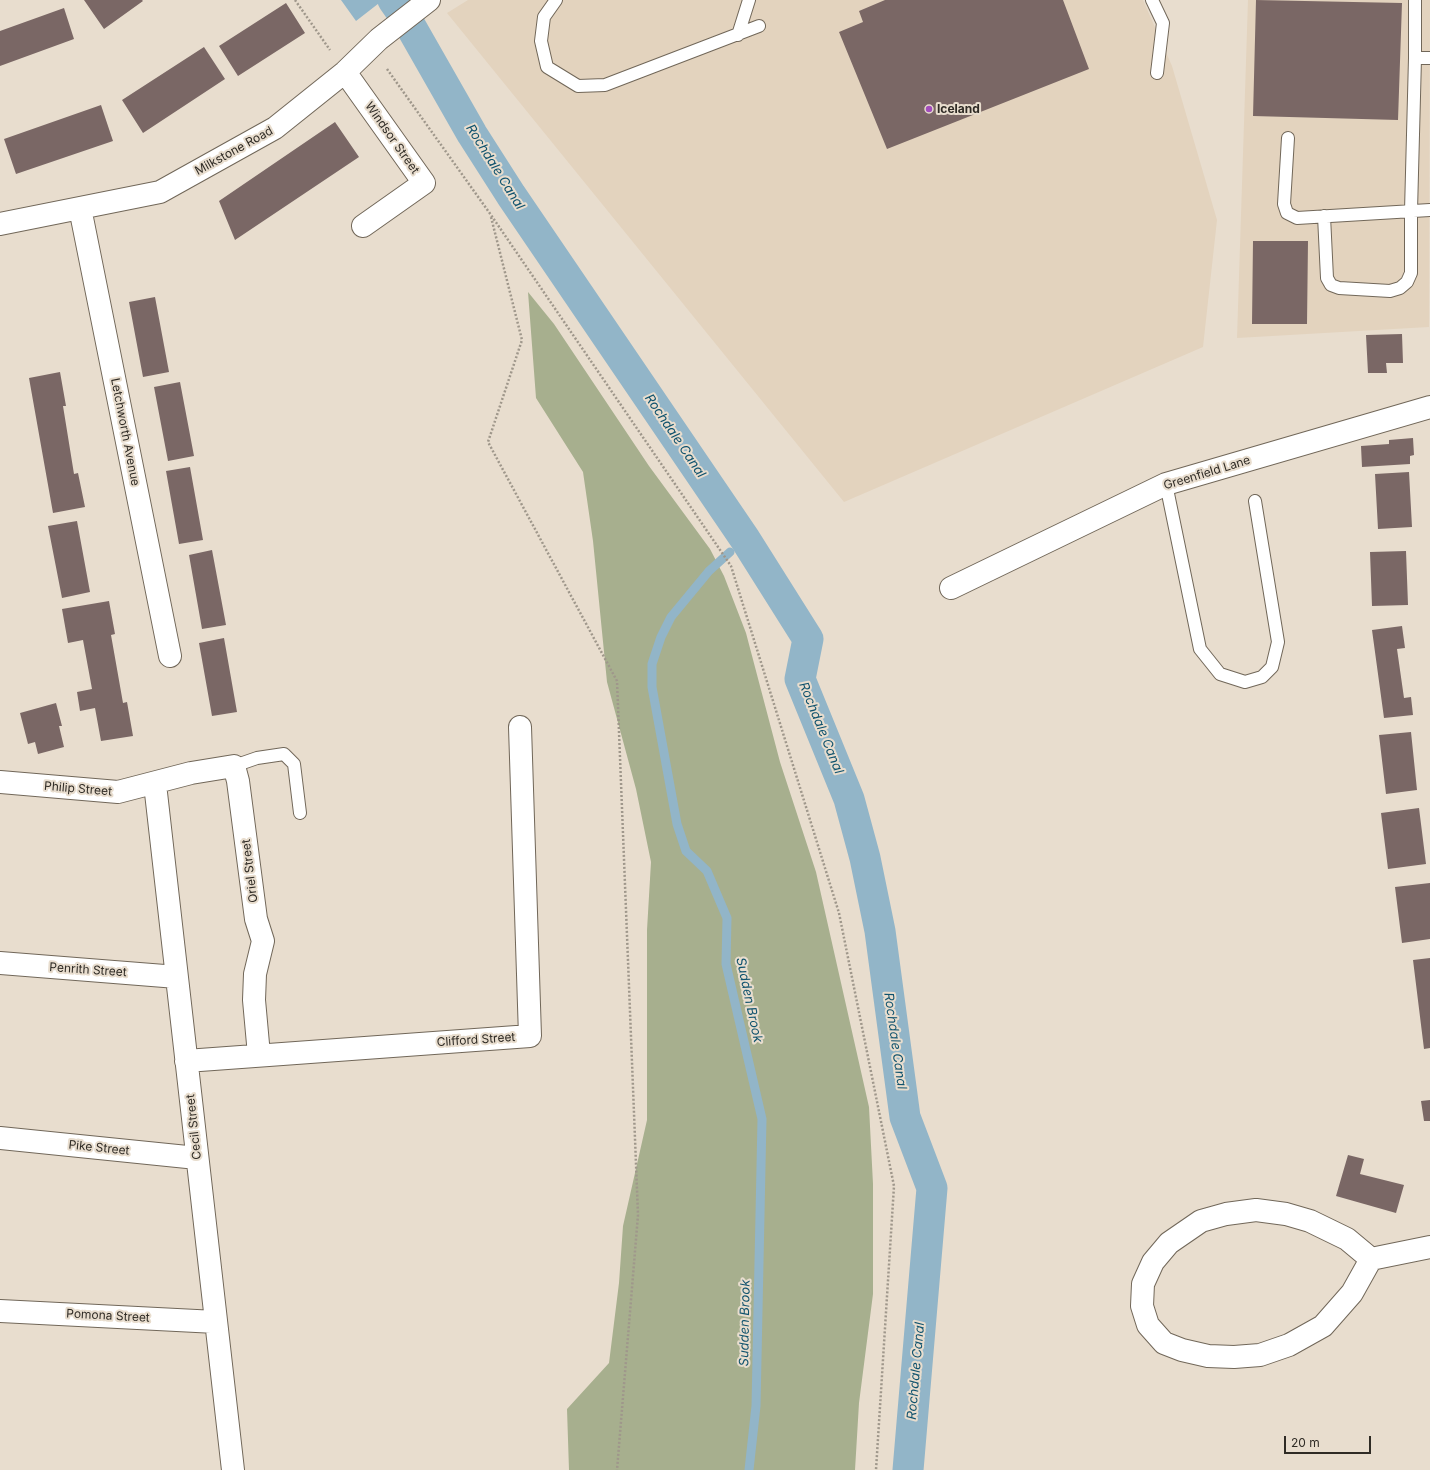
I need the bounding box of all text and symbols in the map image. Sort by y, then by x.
street label: Windsor Street [362,99,422,177]
place label: Iceland [937,102,980,116]
marker: Iceland [924,104,934,114]
water label: Rochdale Canal [463,121,527,213]
street label: Milkstone Road [192,124,276,178]
street label: Letchworth Avenue [107,377,143,487]
water label: Rochdale Canal [641,391,709,481]
street label: Greenfield Lane [1162,453,1252,493]
water label: Rochdale Canal [795,680,847,776]
street label: Philip Street [43,779,113,799]
street label: Oriel Street [239,838,261,904]
water label: Sudden Brook [732,956,766,1044]
street label: Penrith Street [49,960,127,980]
water label: Rochdale Canal [880,992,910,1090]
street label: Clifford Street [436,1030,516,1050]
street label: Cecil Street [183,1094,205,1160]
street label: Pike Street [68,1138,130,1158]
water label: Sudden Brook [736,1280,754,1366]
street label: Pomona Street [66,1307,150,1325]
water label: Rochdale Canal [904,1322,928,1420]
scale bar [1286,1428,1373,1454]
text: 20 m [1291,1435,1320,1450]

